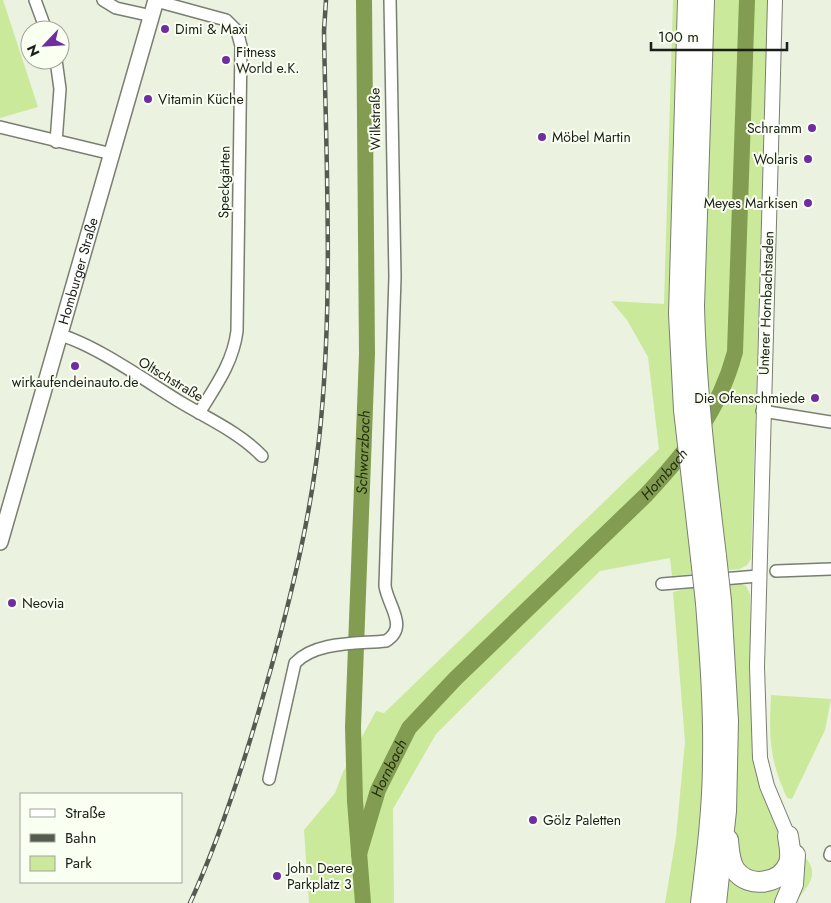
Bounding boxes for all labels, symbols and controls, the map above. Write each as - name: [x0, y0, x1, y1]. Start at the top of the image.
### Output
- place label: Dimi & Maxi: [175, 19, 248, 39]
- north arrow: [20, 20, 70, 70]
- scale bar: [651, 20, 787, 52]
- marker: Dimi & Maxi: [159, 23, 171, 35]
- text: 100 m: [658, 26, 699, 48]
- text: N: [22, 41, 45, 60]
- place label: Fitness World e.K.: [236, 42, 299, 78]
- marker: Fitness World e.K.: [220, 54, 232, 66]
- street label: Wilkstraße: [364, 88, 386, 150]
- place label: Vitamin Küche: [158, 89, 244, 109]
- marker: Vitamin Küche: [142, 93, 154, 105]
- place label: Schramm: [747, 118, 802, 138]
- marker: Schramm: [806, 122, 818, 134]
- place label: Möbel Martin: [552, 127, 631, 147]
- marker: Möbel Martin: [536, 131, 548, 143]
- street label: Speckgärten: [213, 145, 235, 219]
- place label: Wolaris: [754, 149, 798, 169]
- marker: Wolaris: [802, 153, 814, 165]
- place label: Meyes Markisen: [704, 193, 798, 213]
- marker: Meyes Markisen: [802, 197, 814, 209]
- street label: Homburger Straße: [53, 215, 103, 327]
- street label: Unterer Hornbachstaden: [753, 231, 779, 375]
- street label: Oltschstraße: [135, 352, 207, 406]
- marker: wirkaufendeinauto.de: [69, 360, 81, 372]
- place label: wirkaufendeinauto.de: [12, 372, 138, 392]
- place label: Die Ofenschmiede: [694, 388, 805, 408]
- marker: Die Ofenschmiede: [809, 392, 821, 404]
- water label: Schwarzbach: [351, 410, 376, 495]
- water label: Hornbach: [635, 444, 693, 505]
- place label: Neovia: [22, 593, 64, 613]
- marker: Neovia: [6, 597, 18, 609]
- water label: Hornbach: [365, 736, 413, 800]
- legend: [20, 793, 182, 883]
- text: Straße: [65, 802, 106, 824]
- place label: Gölz Paletten: [543, 810, 621, 830]
- marker: Gölz Paletten: [527, 814, 539, 826]
- text: Bahn: [65, 827, 96, 849]
- text: Park: [65, 852, 92, 874]
- place label: John Deere Parkplatz 3: [285, 858, 353, 894]
- marker: John Deere Parkplatz 3: [271, 870, 283, 882]

